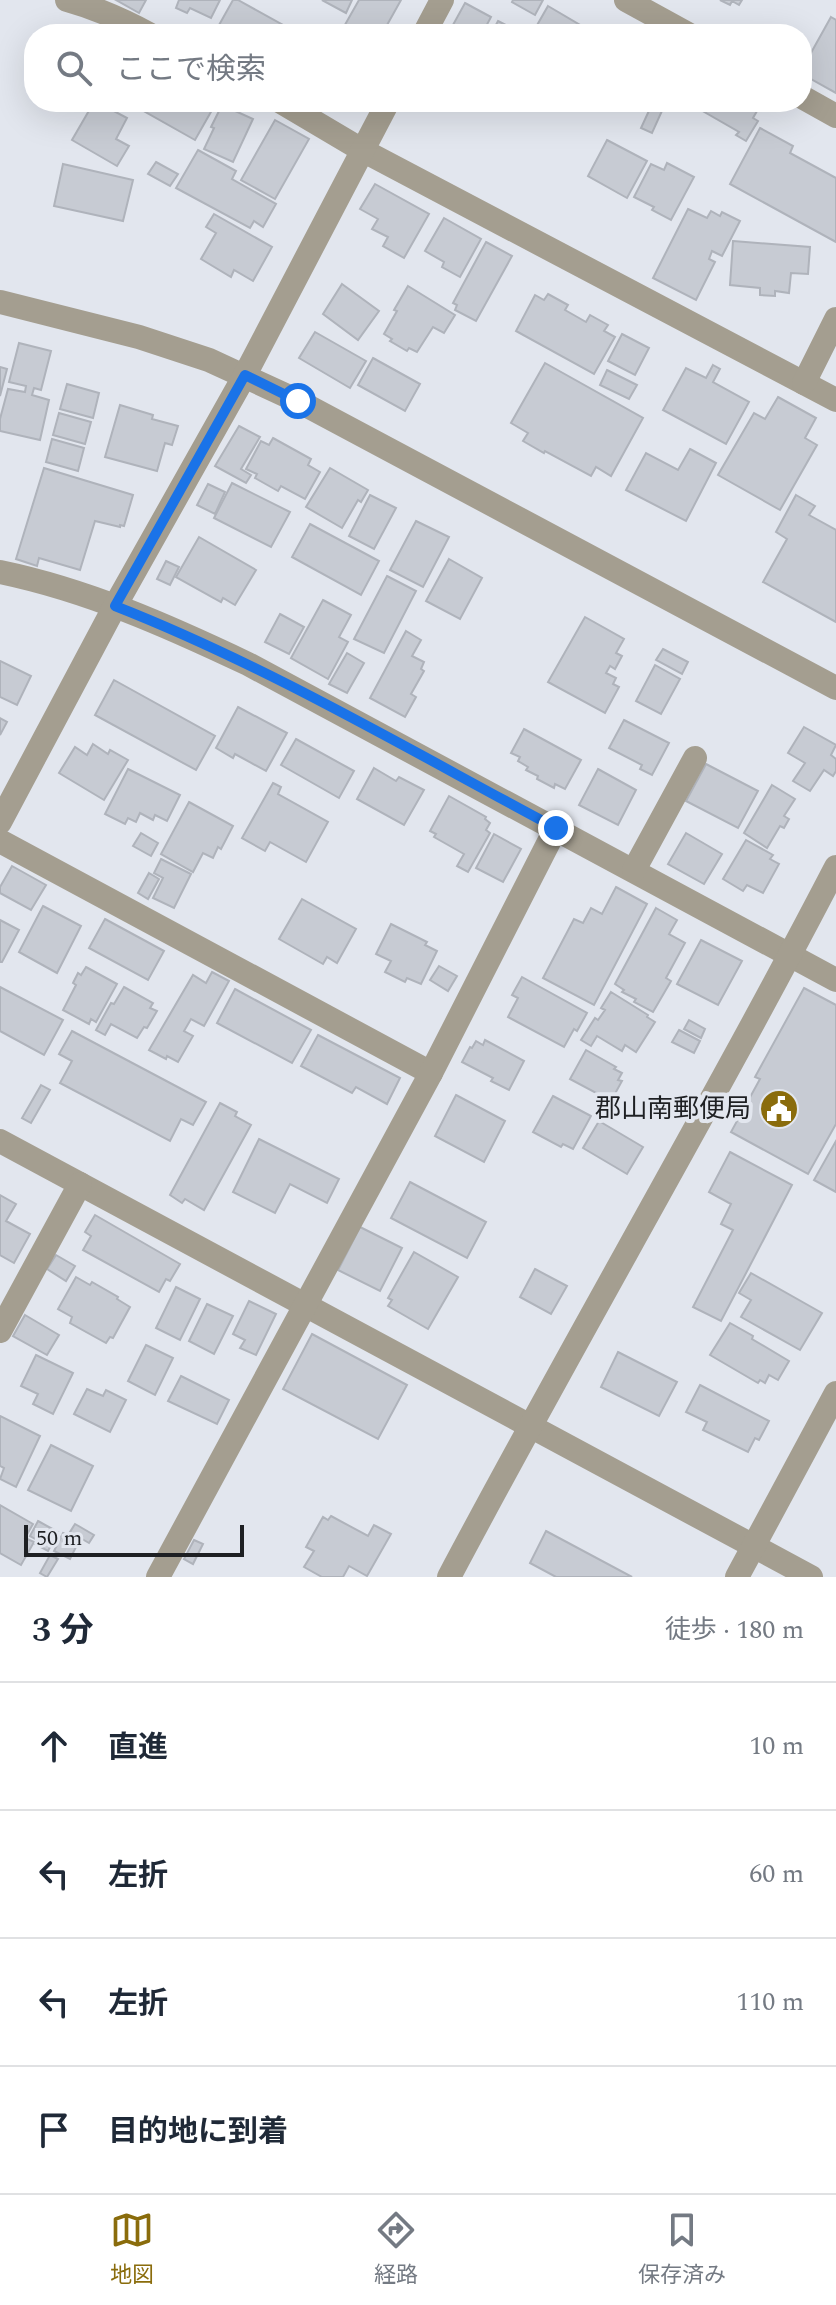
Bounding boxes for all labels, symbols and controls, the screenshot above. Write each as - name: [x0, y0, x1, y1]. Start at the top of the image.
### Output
- search box: [24, 24, 812, 112]
- icon: search: [52, 46, 96, 90]
- text: ここで検索: [116, 47, 266, 93]
- route start: [280, 383, 316, 419]
- route end: [538, 810, 574, 846]
- public building icon: 郡山南郵便局: [758, 1088, 800, 1130]
- place label: 郡山南郵便局: [595, 1089, 751, 1129]
- scale bar: [24, 1521, 244, 1557]
- text: 50 m: [36, 1522, 82, 1555]
- text: 3 分: [32, 1605, 94, 1657]
- text: 徒歩 · 180 m: [665, 1610, 804, 1650]
- icon: ahead: [32, 1724, 76, 1768]
- text: 直進: [108, 1725, 168, 1771]
- text: 10 m: [749, 1726, 804, 1766]
- icon: left: [32, 1852, 76, 1896]
- text: 左折: [108, 1853, 168, 1899]
- text: 60 m: [749, 1854, 804, 1894]
- icon: left: [32, 1980, 76, 2024]
- text: 左折: [108, 1981, 168, 2027]
- text: 110 m: [736, 1982, 804, 2022]
- icon: arrive: [32, 2108, 76, 2152]
- text: 目的地に到着: [108, 2109, 288, 2155]
- tab: 地図: [110, 2208, 154, 2292]
- tab: 経路: [374, 2208, 418, 2292]
- tab: 保存済み: [638, 2208, 726, 2292]

